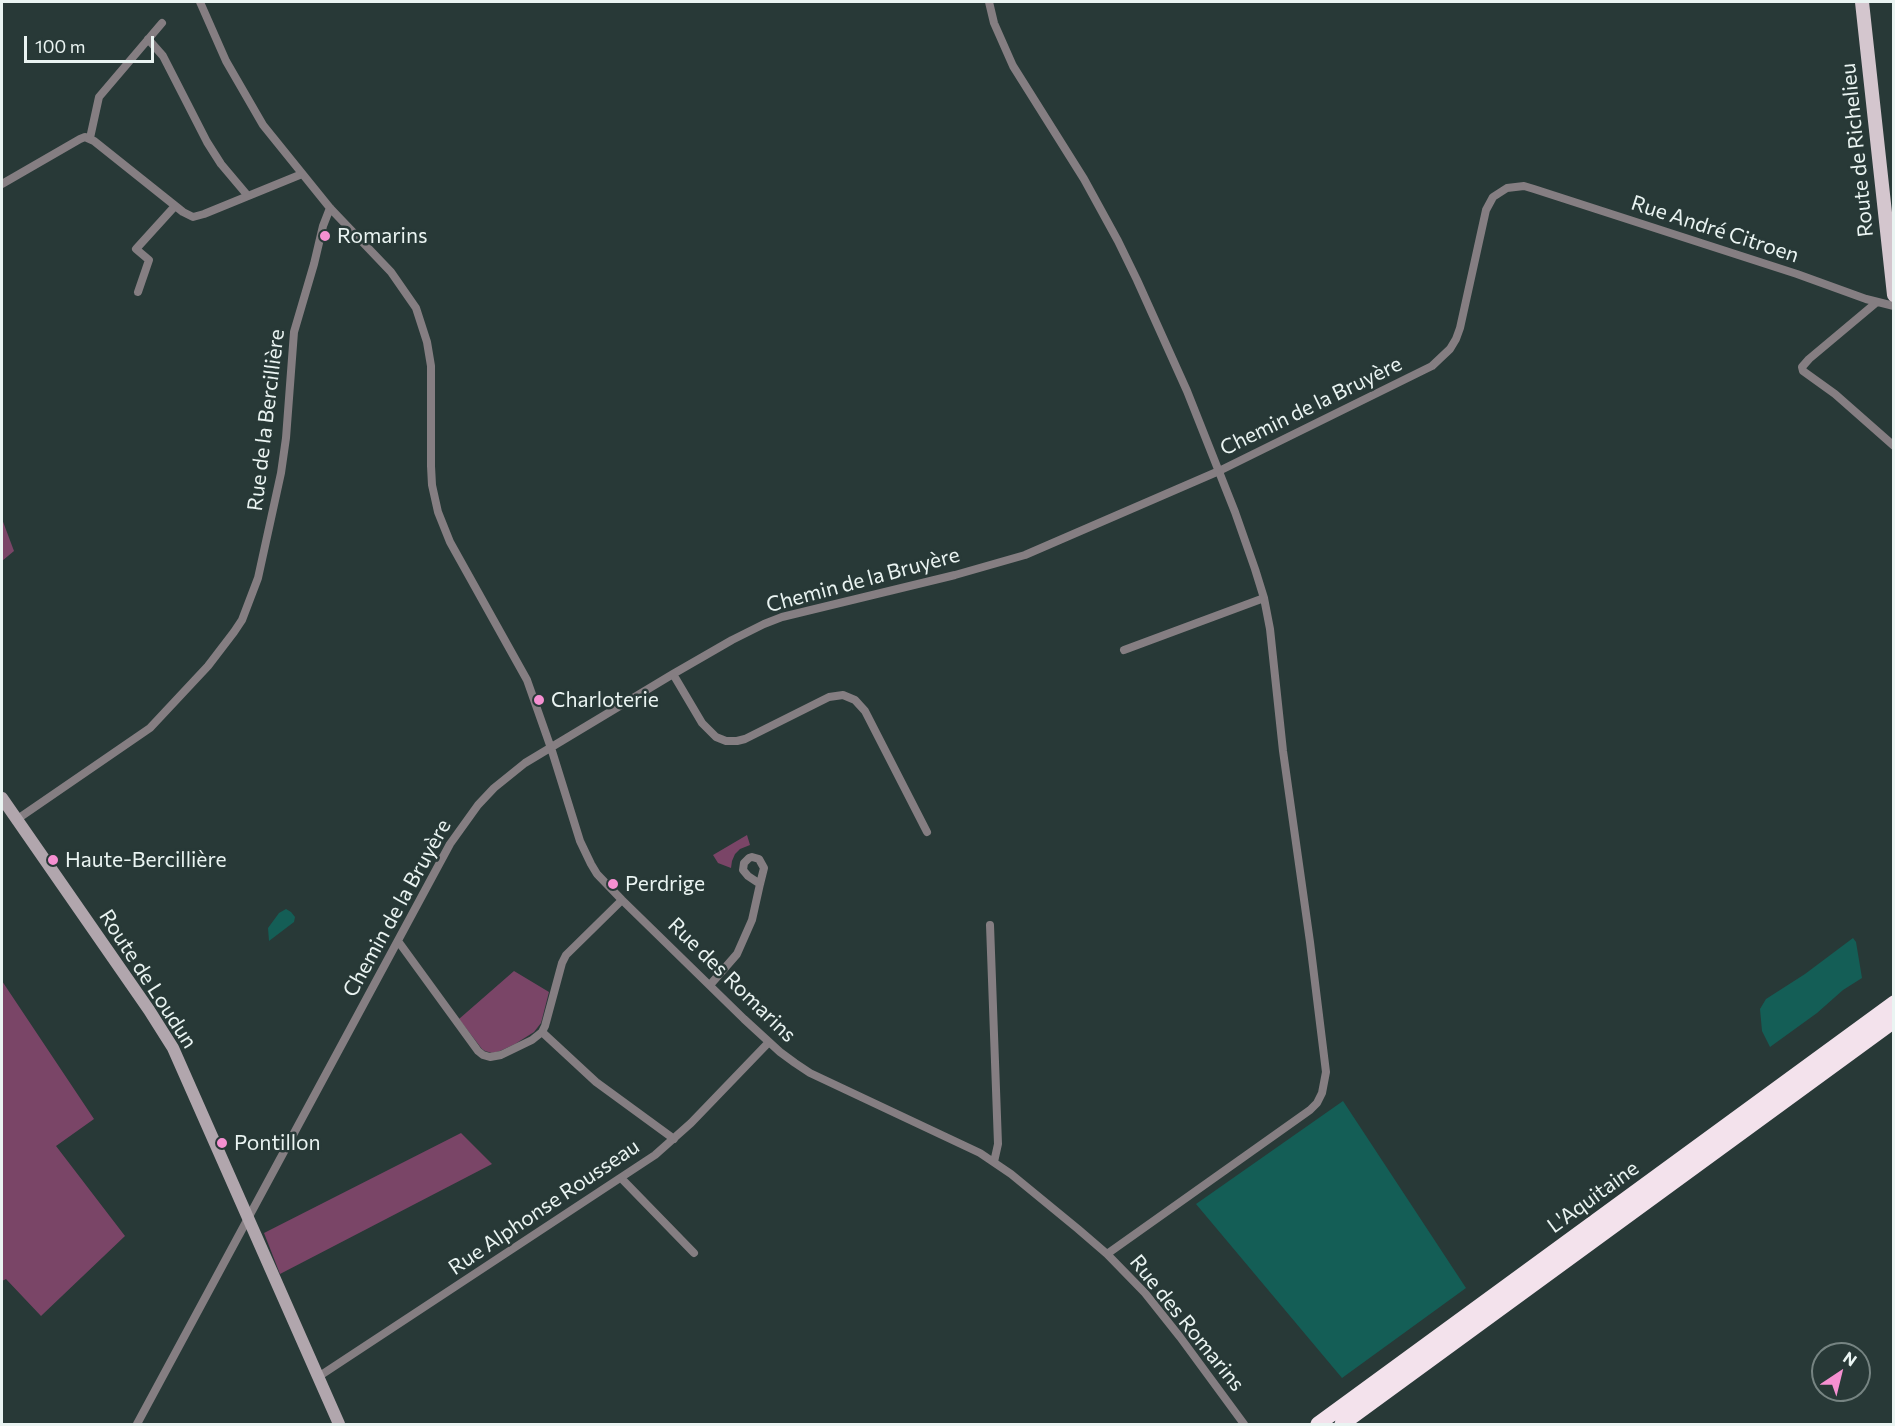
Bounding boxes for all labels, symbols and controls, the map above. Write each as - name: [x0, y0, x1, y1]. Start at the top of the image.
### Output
- scale bar: [27, 24, 158, 62]
- text: 100 m: [35, 35, 85, 57]
- street label: Route de Richelieu: [1835, 62, 1879, 238]
- street label: Rue André Citroen: [1628, 190, 1802, 268]
- place label: Romarins: [337, 223, 428, 249]
- marker: Romarins: [318, 229, 332, 243]
- street label: Rue de la Bercillière: [242, 328, 290, 512]
- street label: Chemin de la Bruyère: [1216, 351, 1406, 461]
- street label: Chemin de la Bruyère: [764, 542, 962, 618]
- place label: Charloterie: [551, 687, 659, 713]
- marker: Charloterie: [532, 693, 546, 707]
- street label: Chemin de la Bruyère: [338, 815, 456, 1001]
- place label: Haute-Bercillière: [65, 847, 227, 873]
- marker: Haute-Bercillière: [46, 853, 60, 867]
- place label: Perdrige: [625, 871, 705, 897]
- marker: Perdrige: [606, 877, 620, 891]
- street label: Route de Loudun: [94, 905, 202, 1053]
- street label: Rue des Romarins: [663, 913, 801, 1047]
- place label: Pontillon: [234, 1130, 321, 1156]
- street label: Rue Alphonse Rousseau: [444, 1134, 644, 1280]
- marker: Pontillon: [215, 1136, 229, 1150]
- street label: L'Aquitaine: [1542, 1155, 1644, 1239]
- street label: Rue des Romarins: [1124, 1250, 1250, 1396]
- north arrow: [1811, 1342, 1871, 1402]
- text: N: [1840, 1347, 1861, 1370]

